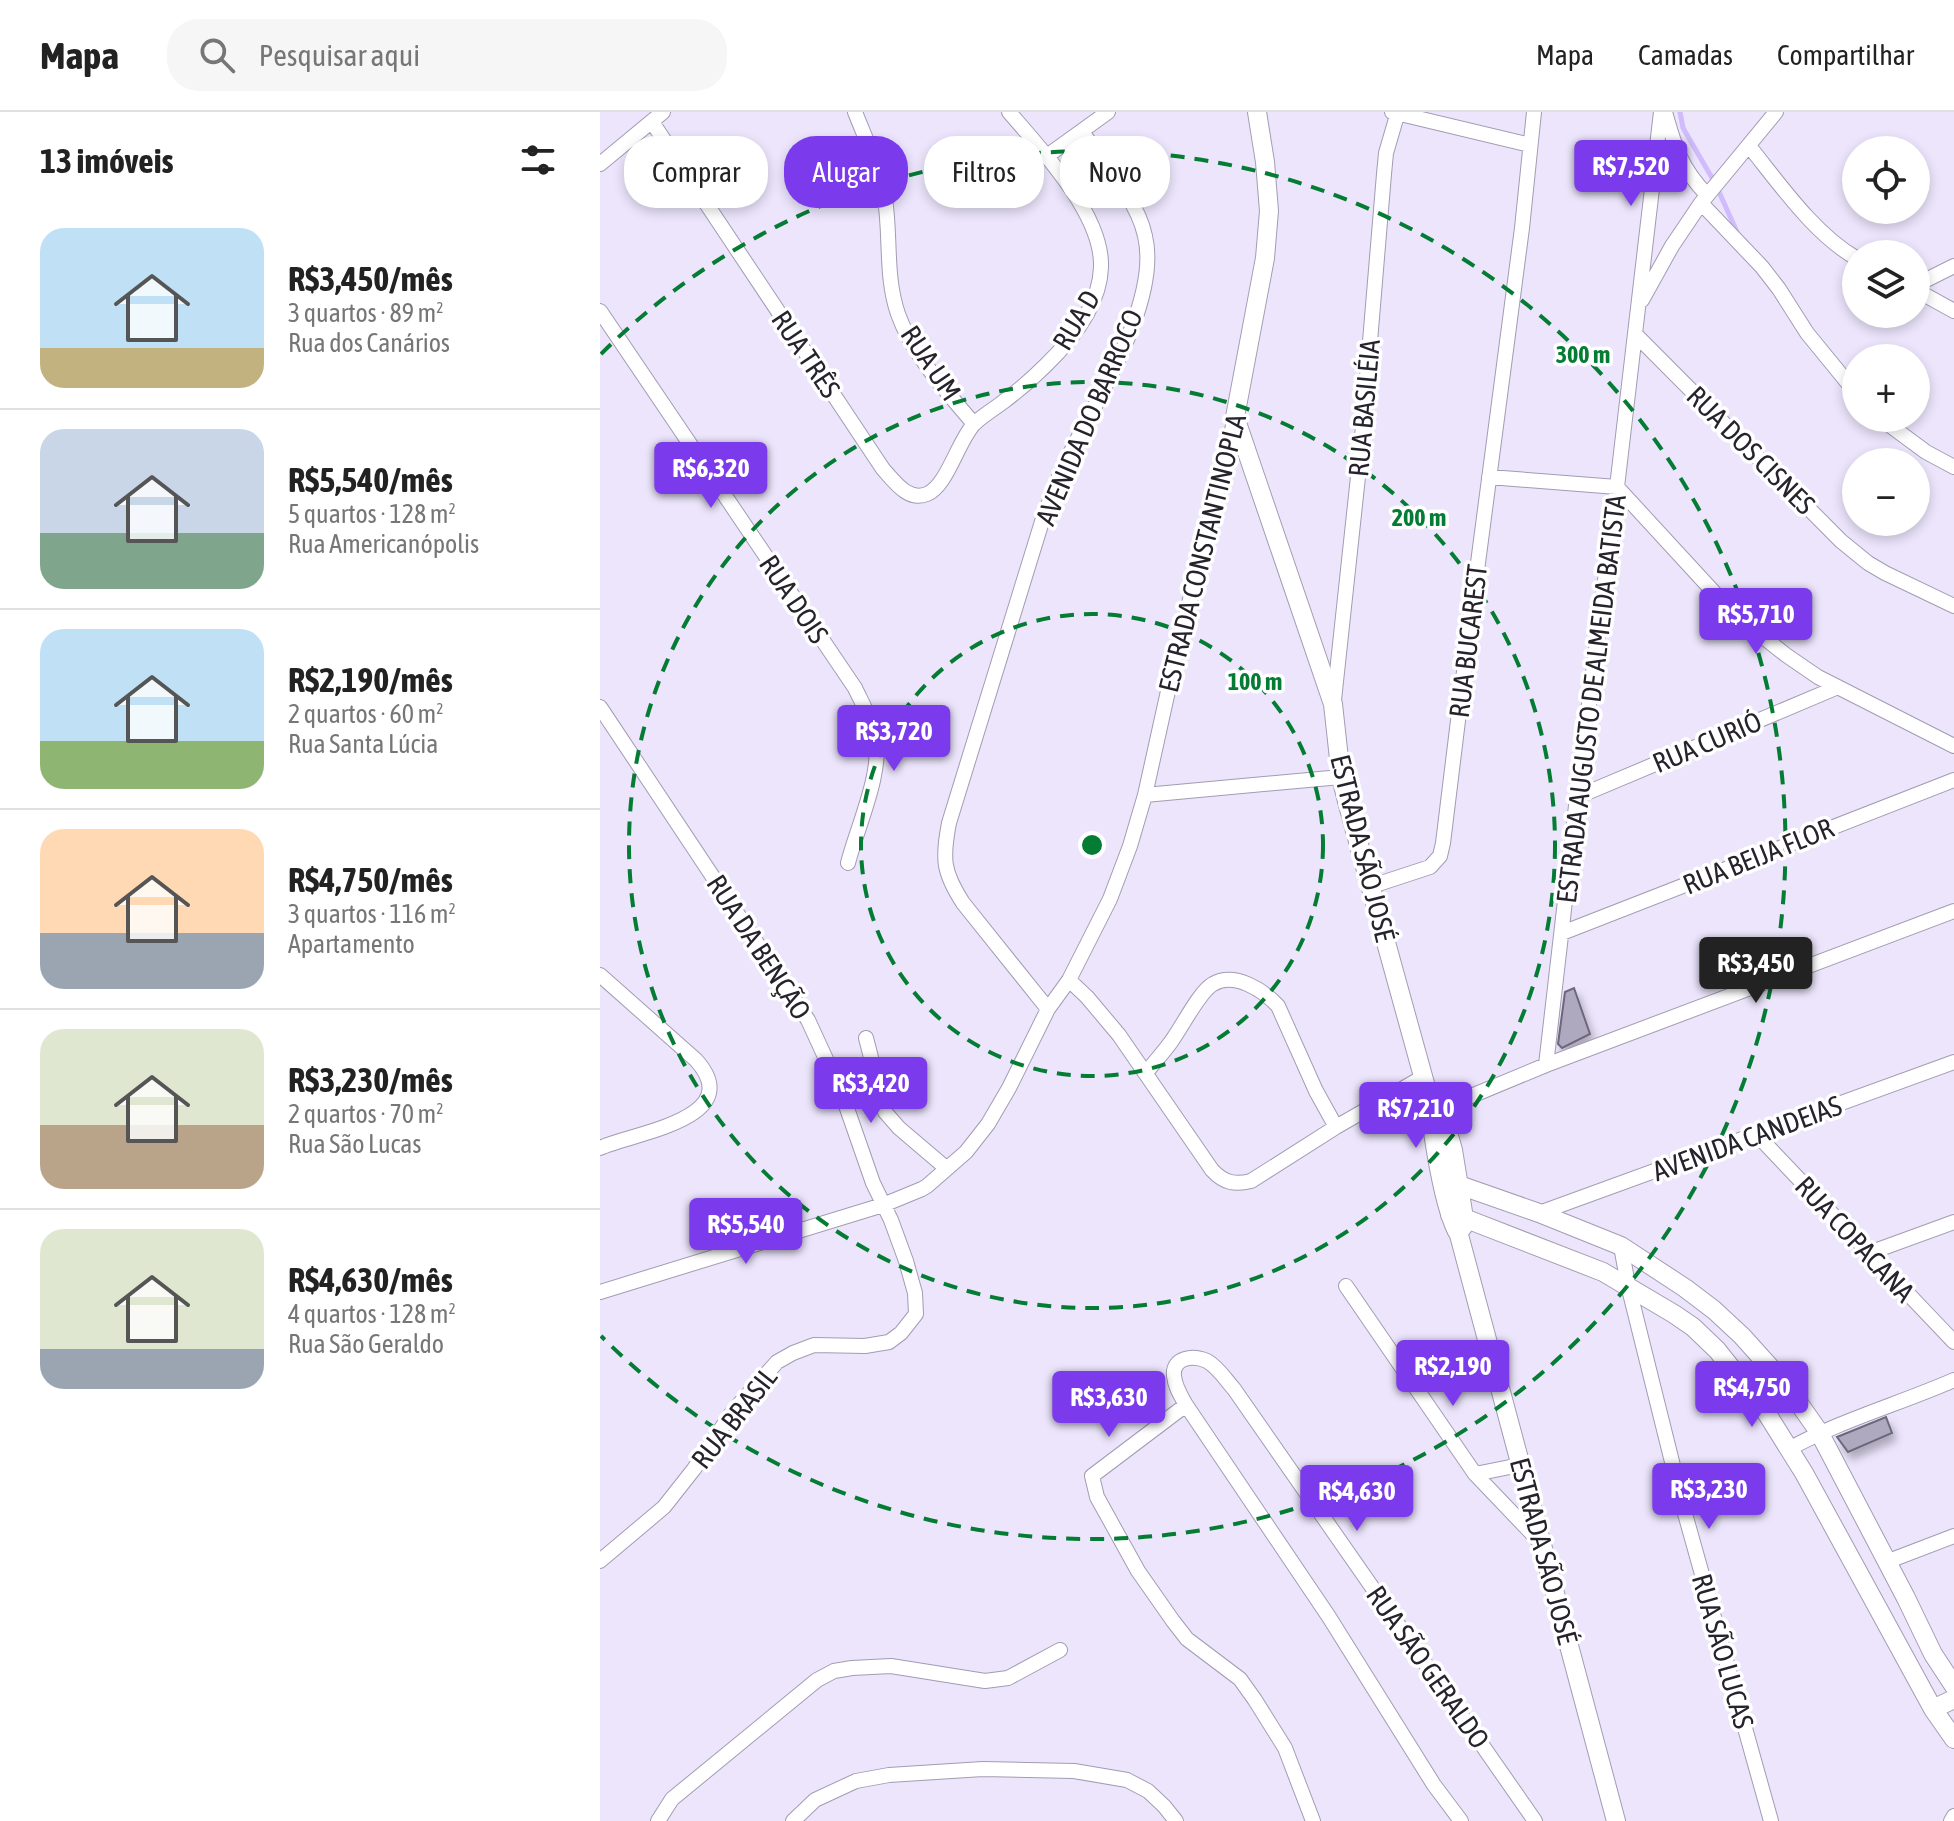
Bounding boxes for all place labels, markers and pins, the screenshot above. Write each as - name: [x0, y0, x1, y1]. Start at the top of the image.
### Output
- pin: R$7,520: [1557, 140, 1705, 208]
- pin: R$6,320: [637, 442, 785, 510]
- pin: R$5,710: [1682, 588, 1830, 656]
- pin: R$3,720: [820, 705, 968, 773]
- centre of rings: [1078, 831, 1106, 859]
- pin: R$3,450: [1682, 937, 1830, 1005]
- pin: R$3,420: [797, 1057, 945, 1125]
- pin: R$7,210: [1342, 1082, 1490, 1150]
- pin: R$5,540: [672, 1198, 820, 1266]
- pin: R$2,190: [1379, 1340, 1527, 1408]
- pin: R$4,750: [1678, 1361, 1826, 1429]
- pin: R$3,630: [1035, 1371, 1183, 1439]
- pin: R$3,230: [1635, 1463, 1783, 1531]
- pin: R$4,630: [1283, 1465, 1431, 1533]

